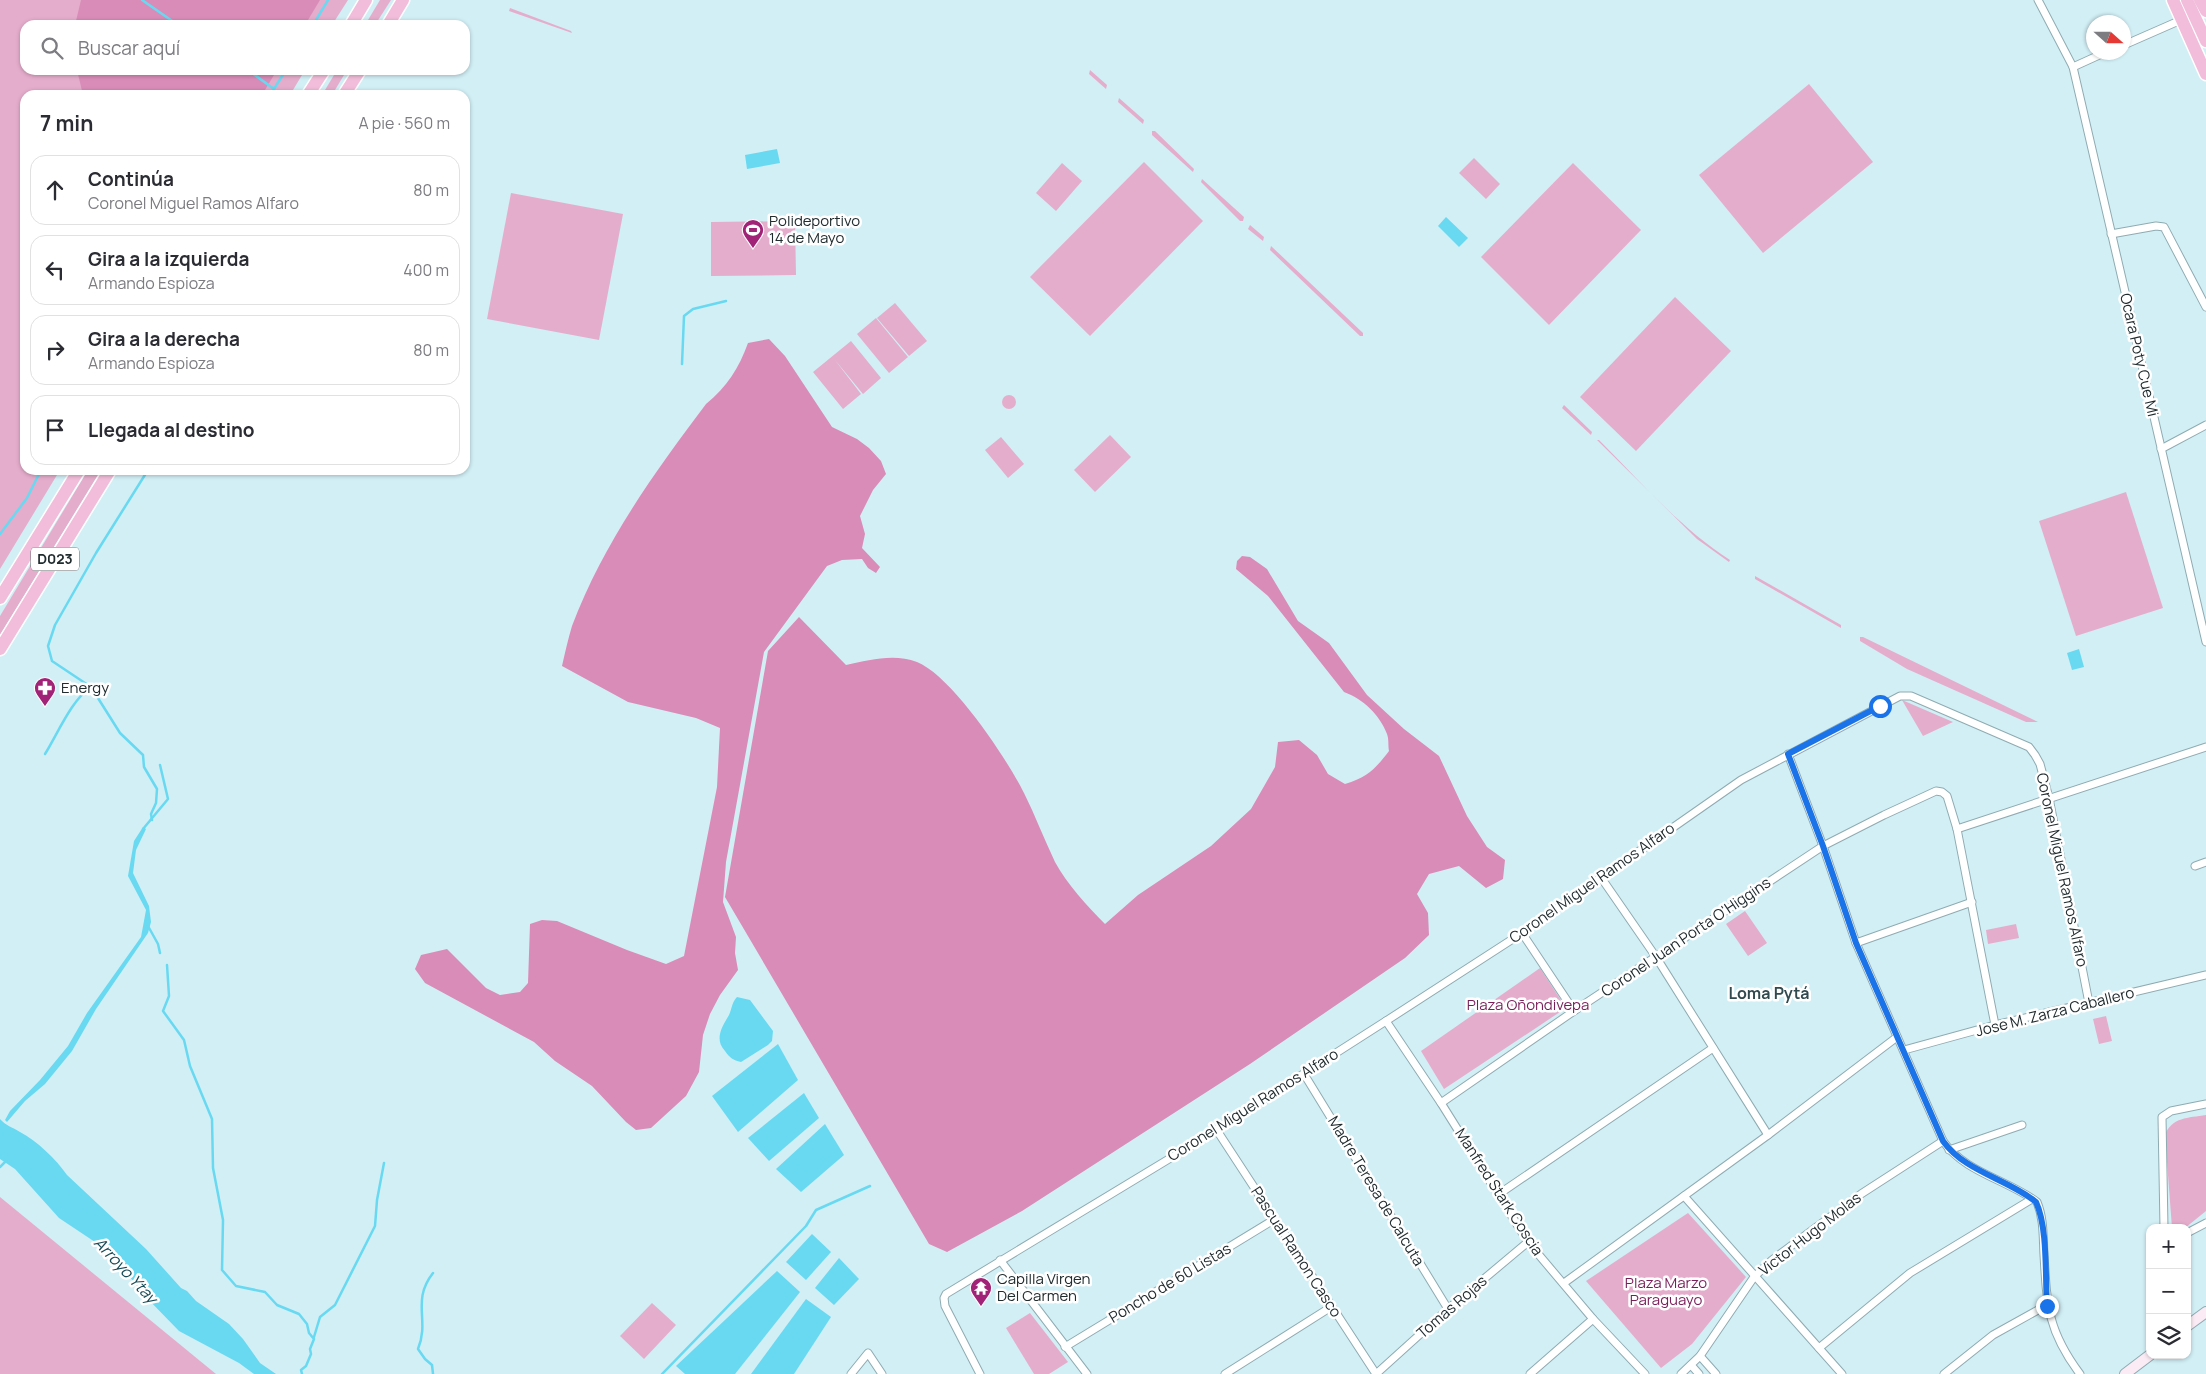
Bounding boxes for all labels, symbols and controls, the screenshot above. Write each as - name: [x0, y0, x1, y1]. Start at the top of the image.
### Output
- north arrow: [2086, 15, 2131, 60]
- search box: [20, 20, 470, 75]
- icon: search: [38, 34, 66, 62]
- text: Buscar aquí: [78, 35, 180, 61]
- text: 7 min: [40, 109, 93, 137]
- text: A pie · 560 m: [358, 112, 450, 134]
- text: Continúa: [88, 166, 174, 192]
- icon: ahead: [41, 176, 69, 204]
- text: 80 m: [413, 179, 449, 201]
- text: Coronel Miguel Ramos Alfaro: [88, 192, 299, 214]
- place label: Polideportivo 14 de Mayo: [769, 210, 860, 248]
- sports icon: Polideportivo 14 de Mayo: [741, 218, 765, 249]
- text: Gira a la izquierda: [88, 246, 249, 272]
- icon: left: [41, 256, 69, 284]
- text: 400 m: [403, 259, 449, 281]
- text: Armando Espioza: [88, 272, 215, 294]
- street label: Ocara Poty Cue Mi: [2115, 291, 2164, 419]
- text: Gira a la derecha: [88, 326, 240, 352]
- icon: right: [41, 336, 69, 364]
- text: 80 m: [413, 339, 449, 361]
- text: Armando Espioza: [88, 352, 215, 374]
- icon: arrive: [41, 416, 69, 444]
- text: Llegada al destino: [88, 417, 255, 443]
- road number: D023: [31, 548, 79, 570]
- pharmacy icon: Energy: [33, 676, 57, 707]
- place label: Energy: [61, 677, 109, 698]
- route start: [1869, 695, 1892, 718]
- street label: Coronel Miguel Ramos Alfaro: [2032, 771, 2093, 969]
- street label: Coronel Miguel Ramos Alfaro: [1505, 817, 1679, 948]
- street label: Coronel Juan Porta O'Higgins: [1597, 872, 1775, 1001]
- district label: Loma Pytá: [1728, 982, 1810, 1004]
- street label: Jose M. Zarza Caballero: [1973, 982, 2136, 1041]
- park label: Plaza Oñondivepa: [1467, 994, 1589, 1015]
- street label: Coronel Miguel Ramos Alfaro: [1163, 1043, 1342, 1166]
- street label: Madre Teresa de Calcuta: [1323, 1112, 1430, 1270]
- street label: Manfred Stark Coscia: [1450, 1124, 1548, 1259]
- street label: Pascual Ramon Casco: [1246, 1182, 1347, 1321]
- street label: Victor Hugo Molas: [1754, 1187, 1865, 1280]
- map controls: [2146, 1224, 2191, 1359]
- button: +: [2146, 1224, 2191, 1269]
- water label: Arroyo Ytay: [89, 1232, 164, 1310]
- street label: Poncho de 60 Listas: [1105, 1238, 1235, 1327]
- place label: Capilla Virgen Del Carmen: [997, 1268, 1091, 1306]
- button: −: [2146, 1269, 2191, 1314]
- street label: Tomas Rojas: [1412, 1270, 1491, 1343]
- park label: Plaza Marzo Paraguayo: [1625, 1272, 1707, 1310]
- temple icon: Capilla Virgen Del Carmen: [969, 1276, 993, 1307]
- route end: [2036, 1295, 2059, 1318]
- button: layers: [2146, 1314, 2191, 1359]

